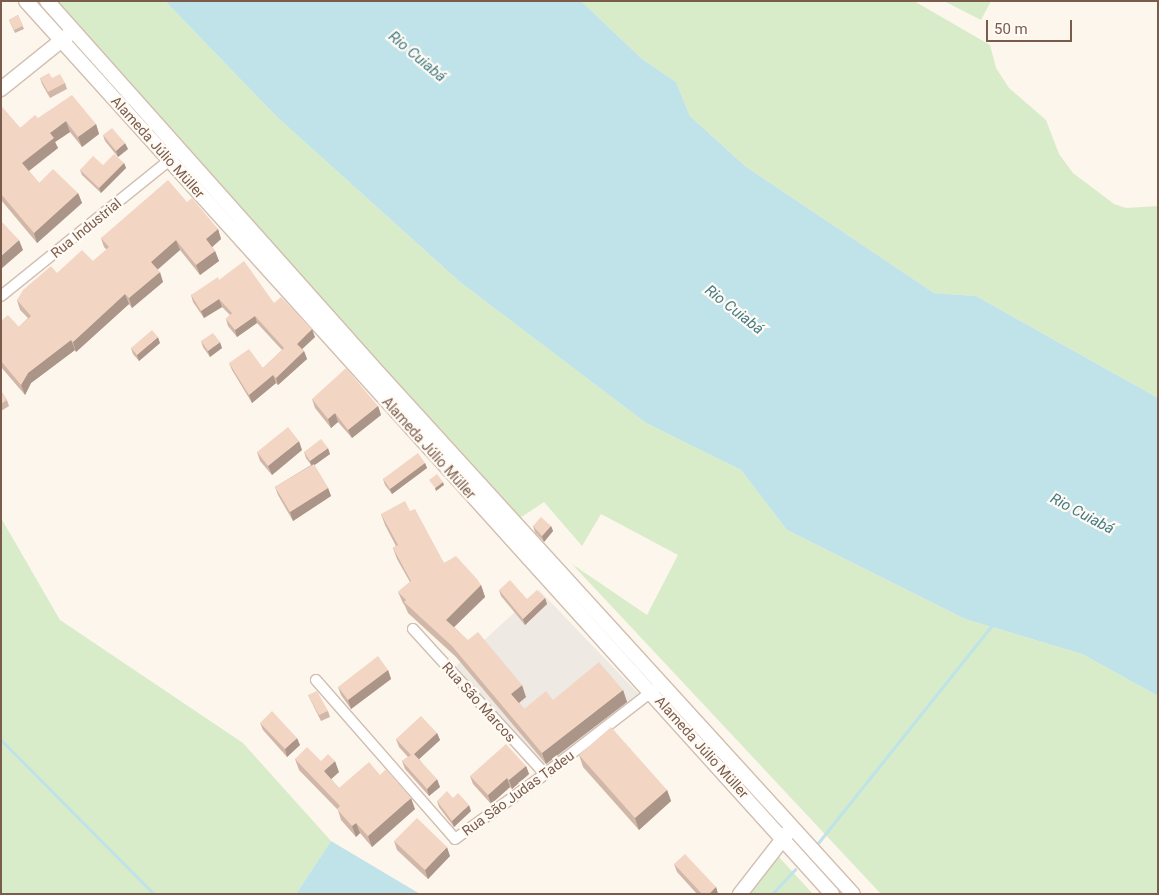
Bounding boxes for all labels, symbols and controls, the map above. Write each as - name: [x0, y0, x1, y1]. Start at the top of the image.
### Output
- scale bar: [989, 10, 1075, 42]
- text: 50 m: [994, 20, 1028, 38]
- water label: Rio Cuiabá: [385, 28, 449, 86]
- street label: Alameda Júlio Müller: [108, 93, 208, 201]
- street label: Rua Industrial: [47, 195, 125, 261]
- water label: Rio Cuiabá: [701, 282, 767, 338]
- street label: Alameda Júlio Müller: [379, 394, 479, 502]
- water label: Rio Cuiabá: [1047, 490, 1117, 538]
- street label: Rua São Marcos: [439, 659, 519, 745]
- street label: Alameda Júlio Müller: [652, 693, 752, 801]
- street label: Rua São Judas Tadeu: [459, 747, 577, 839]

